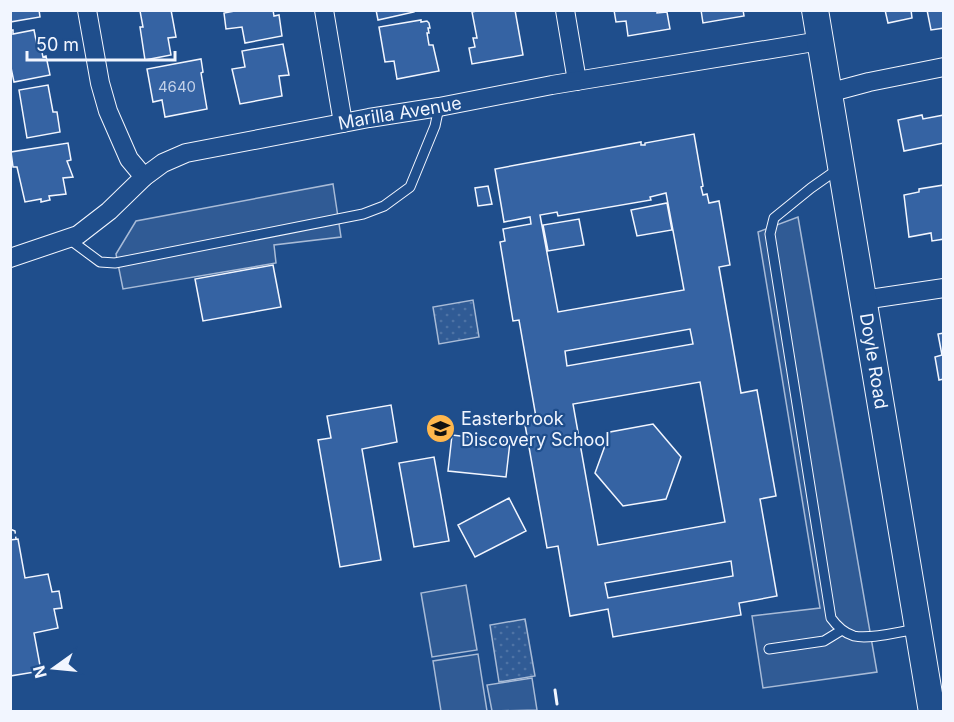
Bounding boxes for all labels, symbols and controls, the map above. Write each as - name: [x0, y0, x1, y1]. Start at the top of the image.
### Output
- scale bar: [27, 24, 176, 62]
- text: 50 m: [36, 34, 79, 55]
- house number: 4640: [158, 77, 196, 96]
- street label: Marilla Avenue: [336, 92, 463, 134]
- street label: Doyle Road: [856, 311, 892, 411]
- place label: Easterbrook Discovery School: [461, 408, 610, 450]
- school or university icon: Easterbrook Discovery School: [424, 413, 456, 445]
- north arrow: [24, 638, 84, 698]
- text: N: [28, 663, 51, 680]

